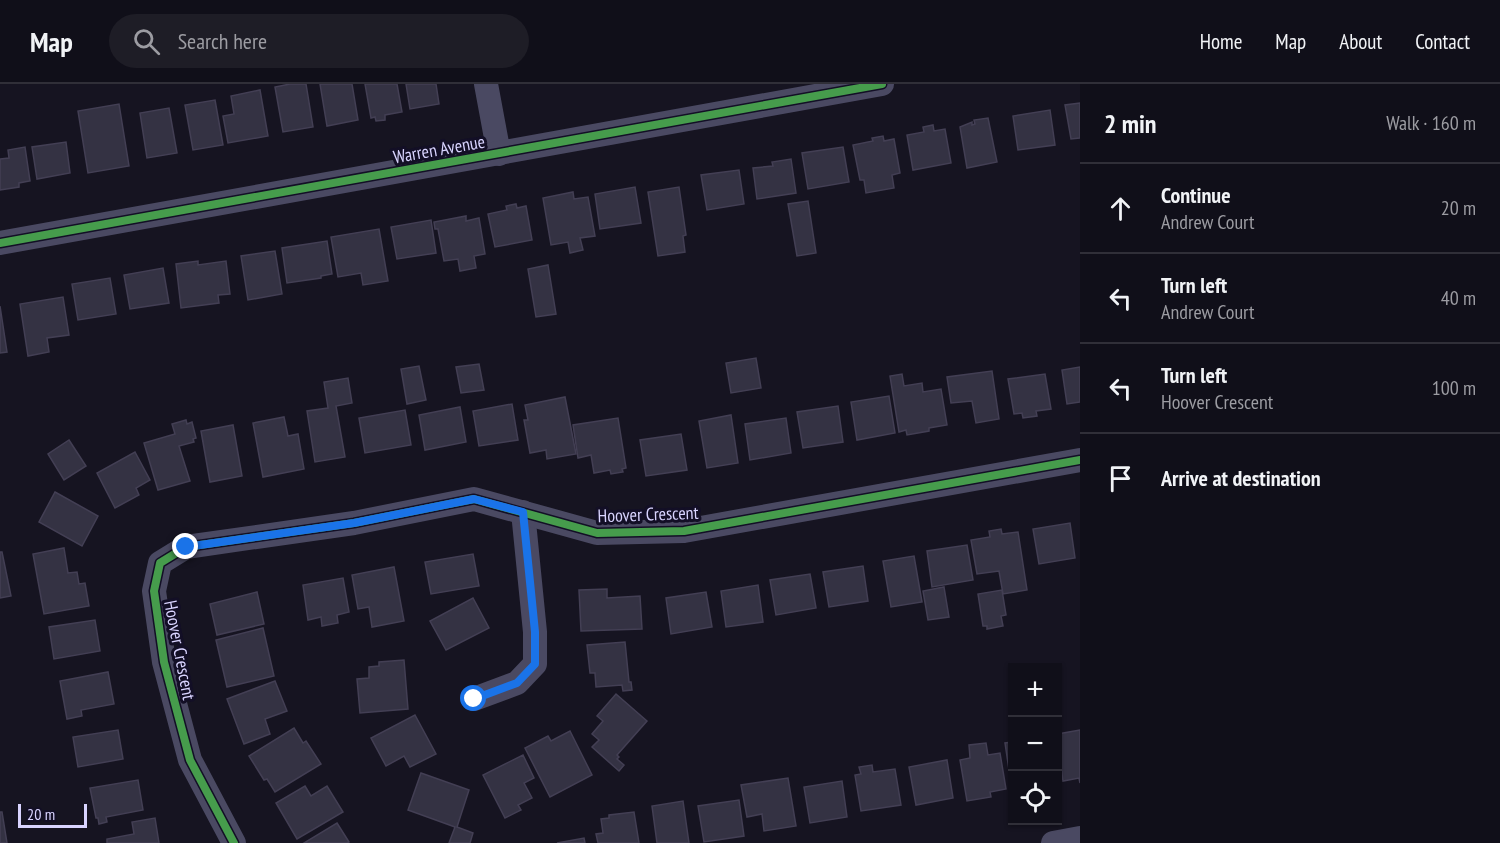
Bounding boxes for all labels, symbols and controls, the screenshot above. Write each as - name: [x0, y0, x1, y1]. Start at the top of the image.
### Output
- search box: [109, 14, 529, 68]
- text: Map: [30, 23, 73, 60]
- icon: search: [130, 25, 163, 58]
- text: Search here: [178, 27, 267, 55]
- text: Home: [1200, 28, 1242, 55]
- text: Map: [1275, 28, 1306, 55]
- text: About: [1339, 28, 1382, 55]
- text: Contact: [1415, 28, 1470, 55]
- text: 2 min: [1104, 107, 1157, 140]
- text: Walk · 160 m: [1386, 110, 1476, 136]
- street label: Warren Avenue: [391, 130, 487, 168]
- text: Continue: [1161, 181, 1231, 209]
- icon: ahead: [1104, 192, 1137, 225]
- text: 20 m: [1441, 195, 1476, 221]
- text: Andrew Court: [1161, 209, 1255, 235]
- text: Turn left: [1161, 271, 1227, 299]
- icon: left: [1104, 282, 1137, 315]
- text: 40 m: [1441, 285, 1476, 311]
- text: Andrew Court: [1161, 299, 1255, 325]
- text: Turn left: [1161, 361, 1227, 389]
- icon: left: [1104, 372, 1137, 405]
- text: 100 m: [1432, 375, 1476, 401]
- text: Hoover Crescent: [1161, 389, 1273, 415]
- icon: arrive: [1104, 462, 1137, 495]
- text: Arrive at destination: [1161, 464, 1321, 492]
- street label: Hoover Crescent: [597, 501, 699, 527]
- route end: [172, 533, 198, 559]
- street label: Hoover Crescent: [159, 598, 201, 702]
- map controls: [1008, 663, 1062, 825]
- button: +: [1008, 663, 1062, 717]
- route start: [460, 685, 486, 711]
- button: −: [1008, 717, 1062, 771]
- button: locate: [1008, 771, 1062, 825]
- scale bar: [18, 801, 87, 828]
- text: 20 m: [27, 804, 55, 824]

